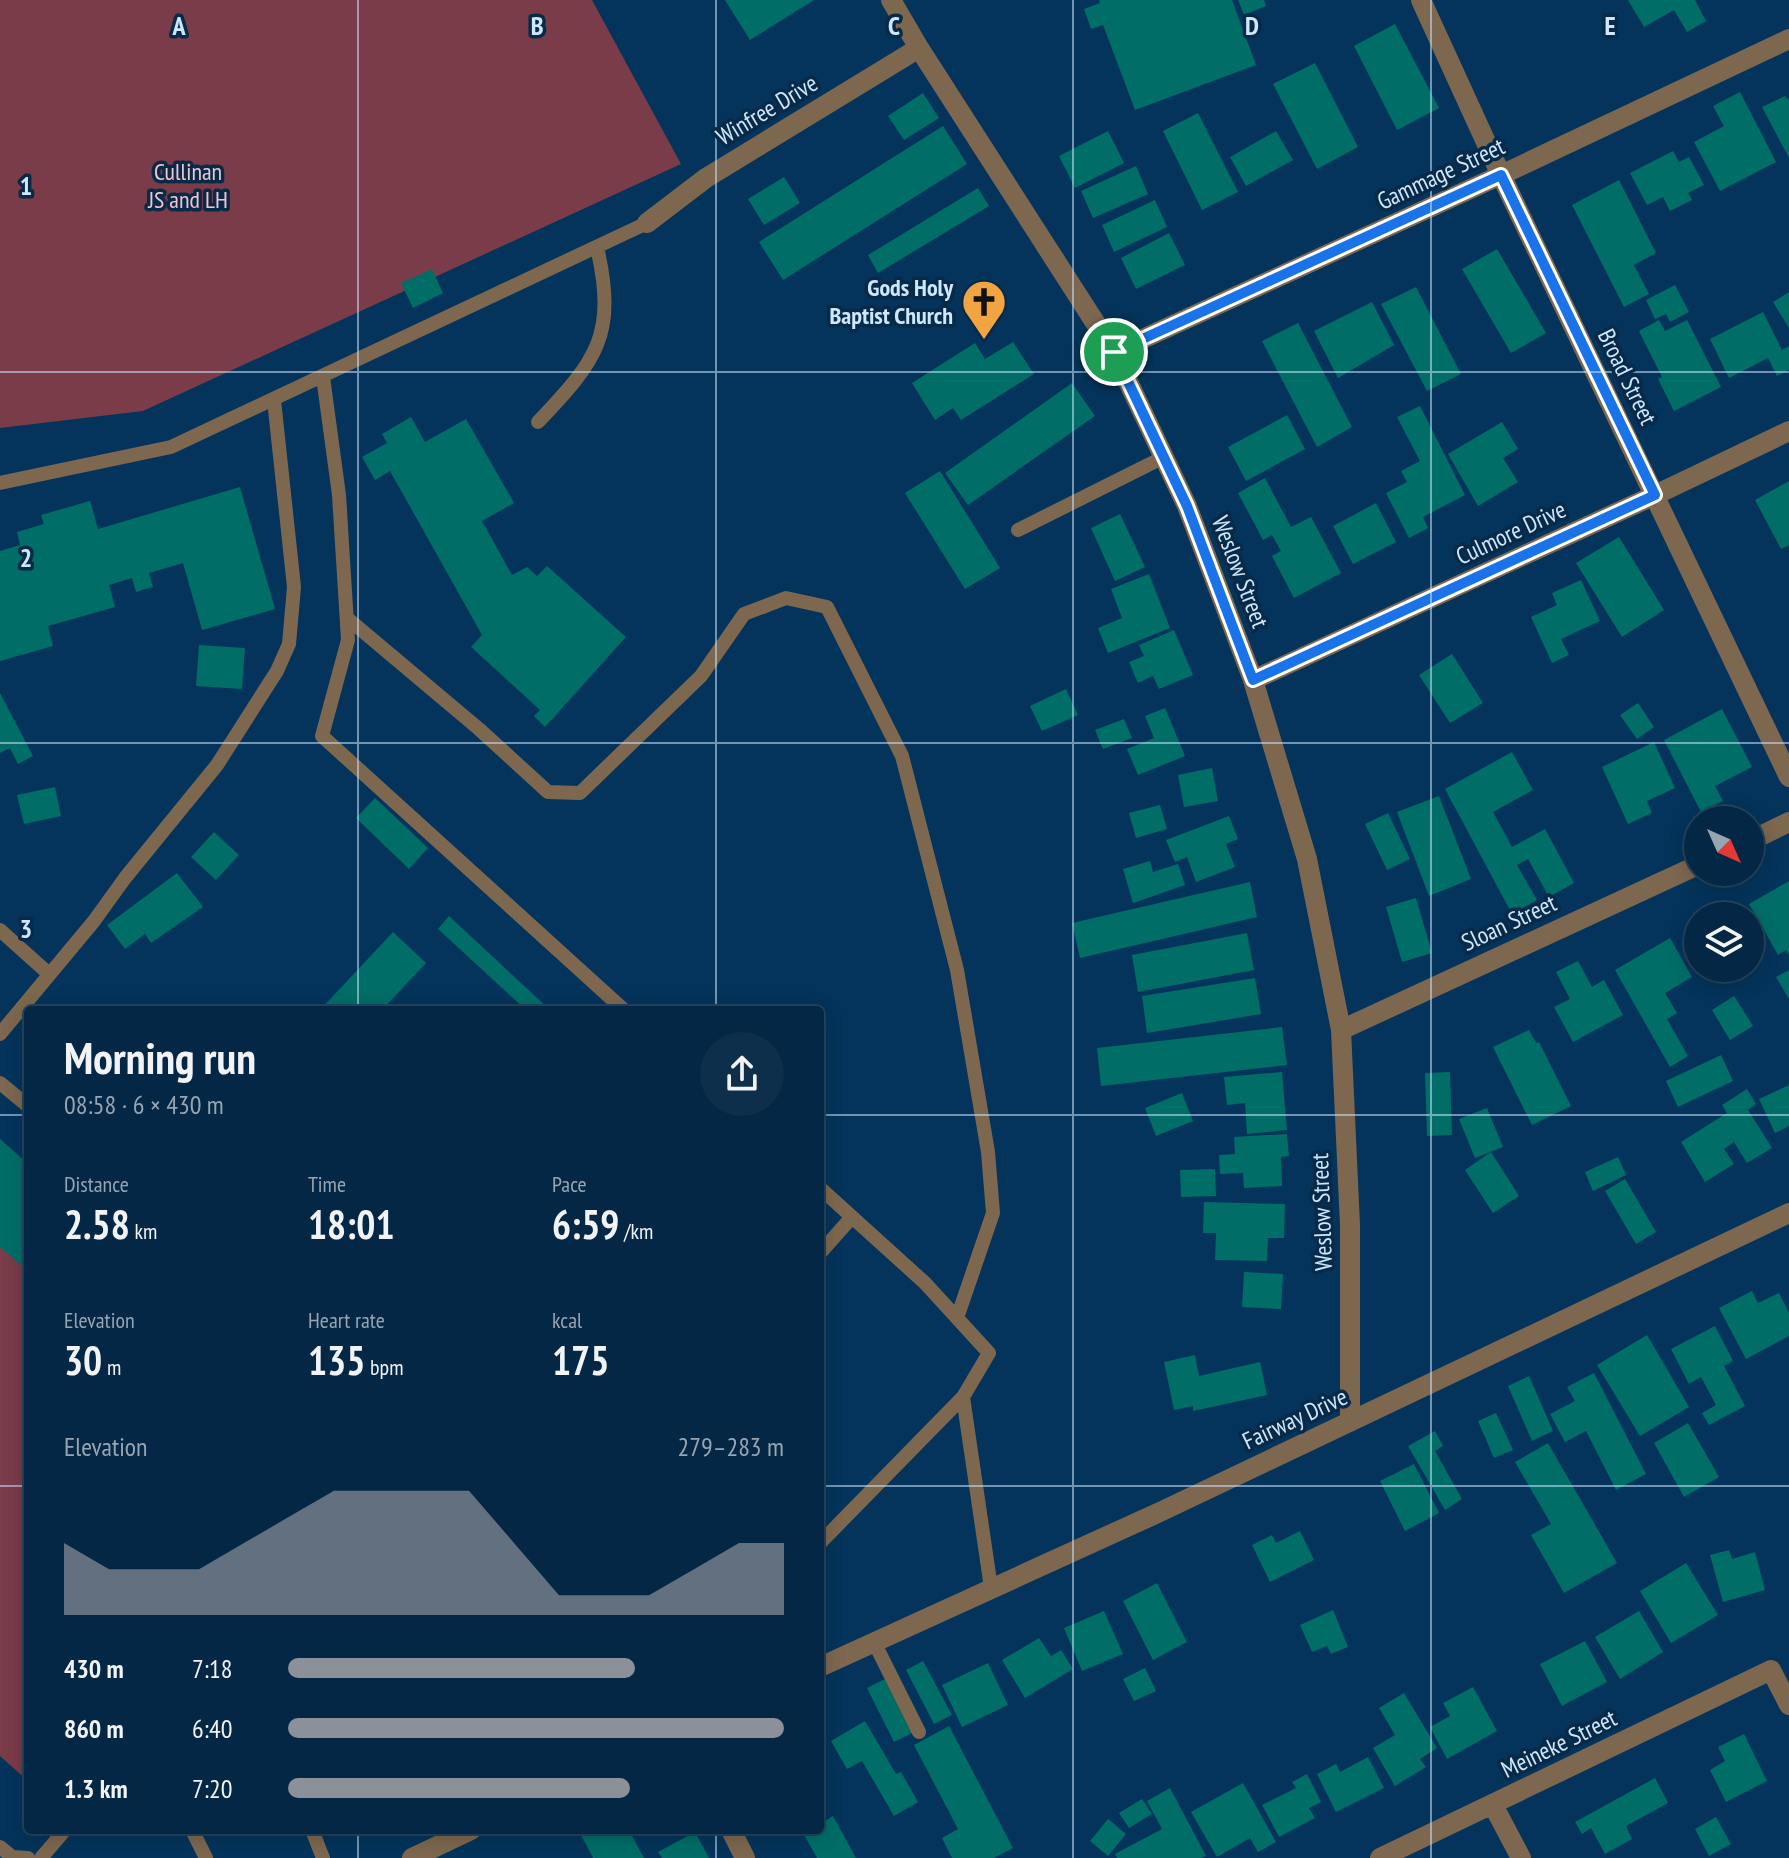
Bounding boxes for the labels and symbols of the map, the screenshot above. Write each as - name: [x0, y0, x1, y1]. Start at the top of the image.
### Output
- text: A: [171, 9, 186, 42]
- text: B: [531, 9, 544, 42]
- text: C: [888, 9, 900, 42]
- text: D: [1245, 9, 1259, 42]
- text: E: [1604, 9, 1616, 42]
- street label: Winfree Drive: [710, 67, 823, 152]
- street label: Gammage Street: [1372, 130, 1510, 217]
- park label: Cullinan JS and LH: [147, 156, 228, 215]
- text: 1: [20, 169, 32, 202]
- place label: Gods Holy Baptist Church: [830, 272, 953, 331]
- church icon: Gods Holy Baptist Church: [960, 278, 1008, 341]
- pin: [1080, 318, 1148, 386]
- street label: Broad Street: [1591, 324, 1664, 430]
- street label: Culmore Drive: [1451, 494, 1571, 572]
- street label: Weslow Street: [1205, 511, 1276, 633]
- text: 2: [20, 541, 32, 574]
- north arrow: [1684, 806, 1764, 886]
- street label: Sloan Street: [1456, 887, 1562, 958]
- text: 3: [20, 912, 32, 945]
- street label: Weslow Street: [1304, 1152, 1339, 1271]
- street label: Fairway Drive: [1237, 1381, 1352, 1456]
- street label: Meineke Street: [1496, 1702, 1622, 1785]

